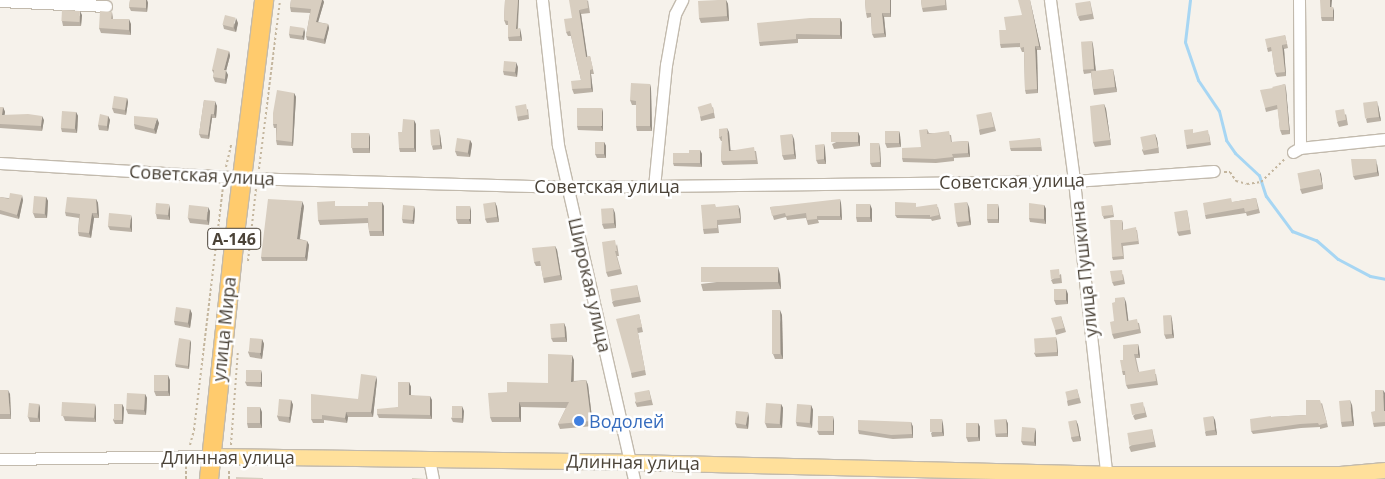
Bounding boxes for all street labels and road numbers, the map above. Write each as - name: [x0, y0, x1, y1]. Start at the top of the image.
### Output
- street label: Советская улица: [129, 160, 275, 190]
- street label: Советская улица: [939, 169, 1085, 193]
- street label: Советская улица: [534, 175, 680, 197]
- street label: улица Пушкина: [1066, 200, 1102, 338]
- street label: Широкая улица: [564, 215, 616, 355]
- road number: А-146: [206, 225, 262, 252]
- street label: улица Мира: [208, 275, 240, 383]
- street label: Длинная улица: [161, 446, 295, 468]
- street label: Длинная улица: [566, 450, 700, 474]

